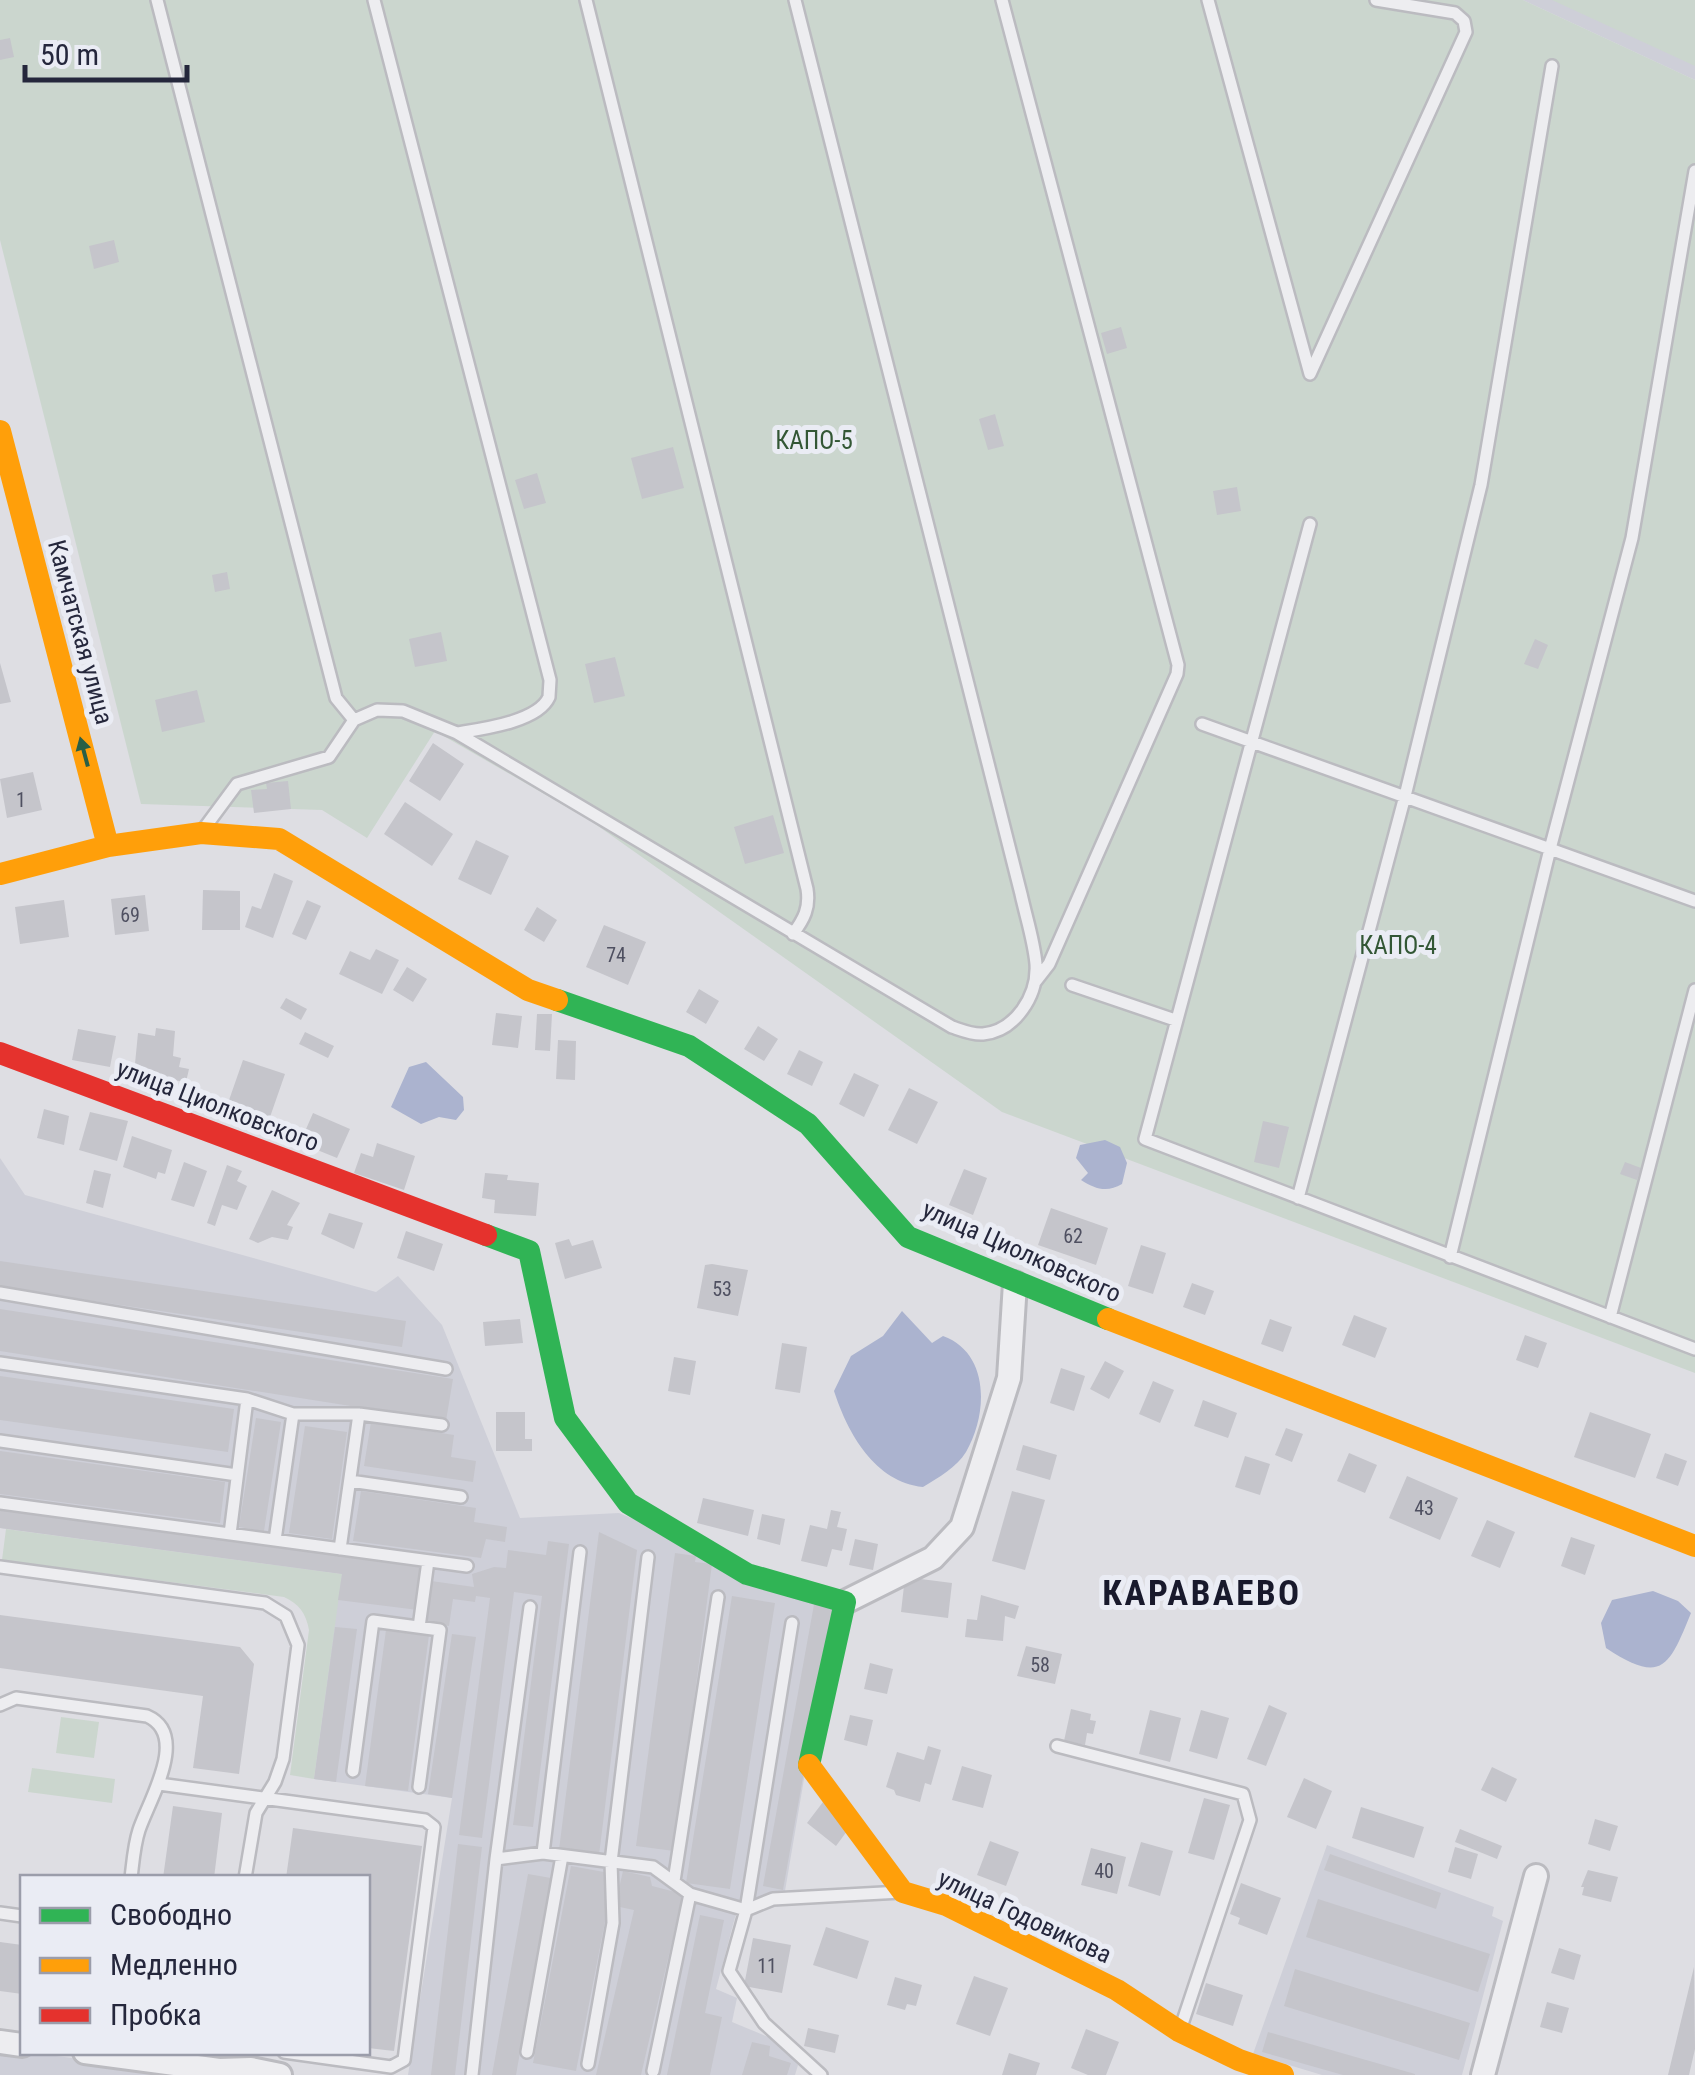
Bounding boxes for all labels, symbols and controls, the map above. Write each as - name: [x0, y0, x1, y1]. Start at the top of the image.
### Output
- scale bar: [25, 20, 188, 82]
- text: 50 m: [40, 37, 99, 72]
- park label: КАПО-5: [775, 426, 853, 455]
- street label: Камчатская улица: [42, 537, 119, 727]
- one-way arrow: [75, 736, 91, 767]
- house number: 1: [16, 788, 26, 812]
- house number: 69: [120, 903, 140, 927]
- park label: КАПО-4: [1359, 931, 1437, 960]
- house number: 74: [606, 943, 626, 967]
- street label: улица Циолковского: [113, 1054, 323, 1157]
- street label: улица Циолковского: [918, 1195, 1126, 1308]
- house number: 62: [1063, 1224, 1083, 1248]
- house number: 53: [712, 1277, 732, 1301]
- house number: 43: [1414, 1496, 1434, 1520]
- district label: КАРАВАЕВО: [1102, 1573, 1302, 1614]
- house number: 58: [1030, 1653, 1050, 1677]
- house number: 40: [1094, 1859, 1114, 1883]
- street label: улица Годовикова: [933, 1864, 1116, 1969]
- legend: [20, 1875, 370, 2055]
- text: Свободно: [110, 1897, 232, 1932]
- text: Медленно: [110, 1947, 238, 1982]
- house number: 11: [757, 1954, 777, 1978]
- text: Пробка: [110, 1997, 202, 2032]

